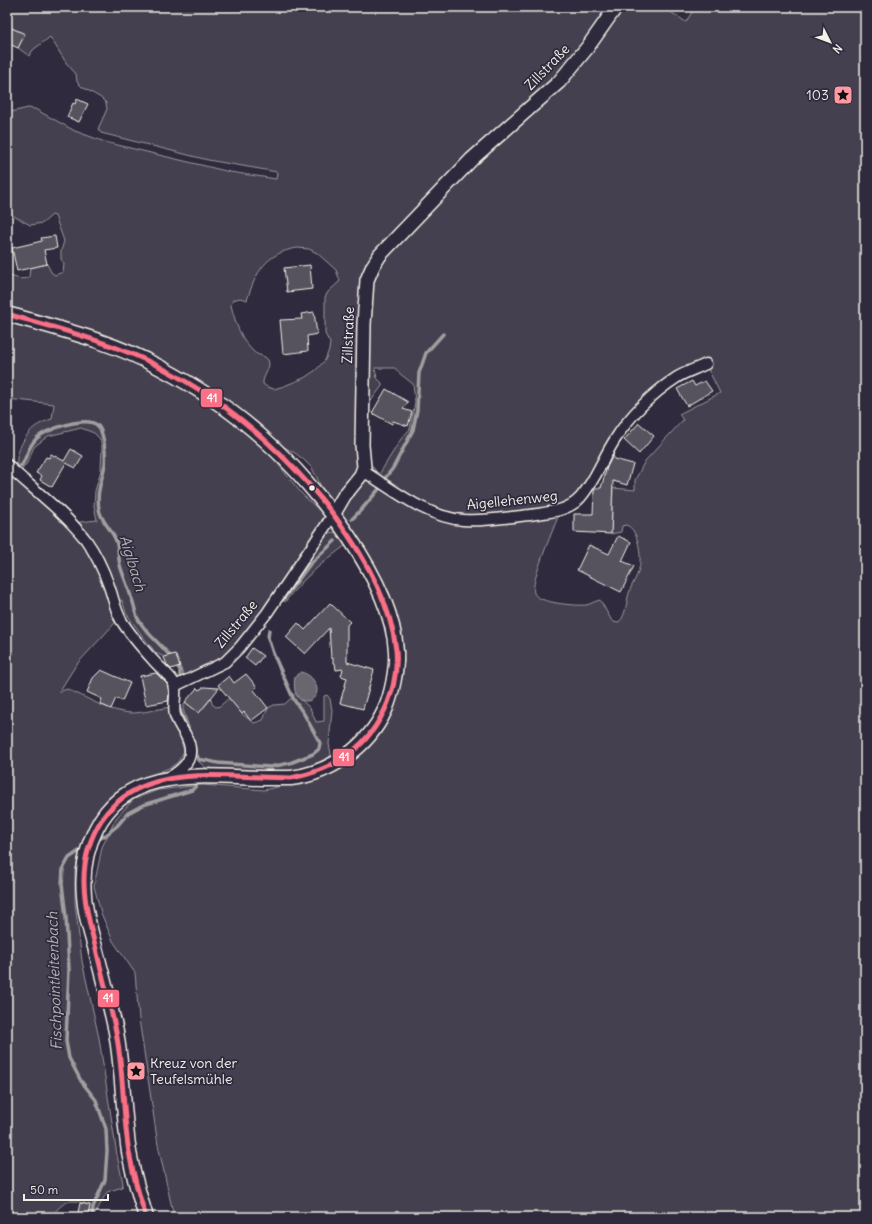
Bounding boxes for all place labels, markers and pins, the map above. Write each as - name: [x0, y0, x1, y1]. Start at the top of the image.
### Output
- place icon: 103: [832, 84, 854, 106]
- place label: 103: [806, 86, 829, 104]
- unlabelled marker: [307, 483, 317, 493]
- place label: Kreuz von der Teufelsmühle: [150, 1054, 237, 1088]
- place icon: Kreuz von der Teufelsmühle: [125, 1060, 147, 1082]

